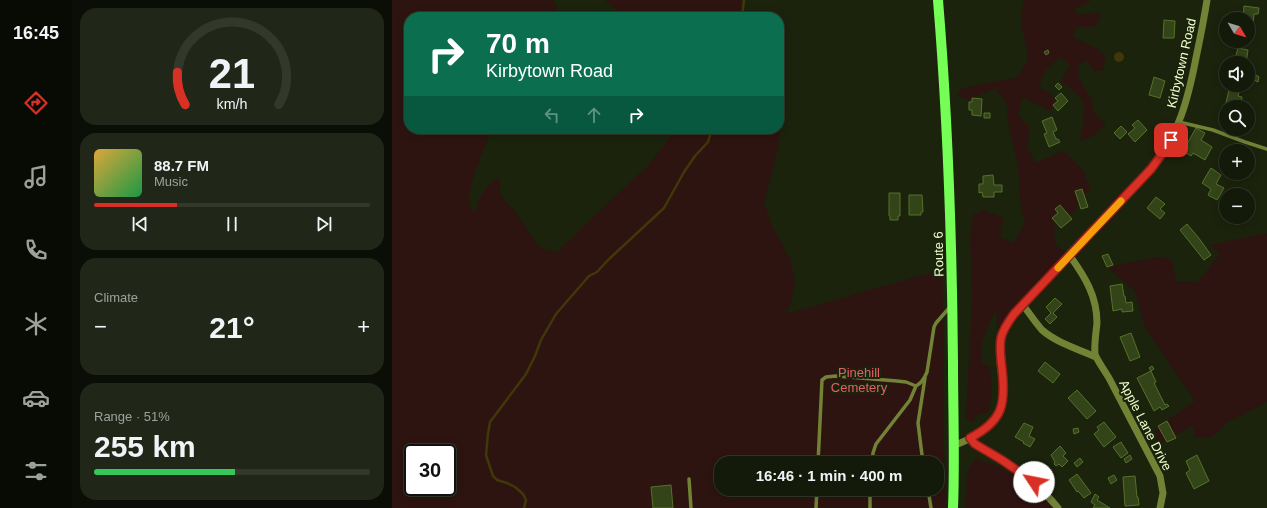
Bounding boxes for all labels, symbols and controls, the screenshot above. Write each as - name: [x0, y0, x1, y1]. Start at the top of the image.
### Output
- north arrow: [1219, 12, 1255, 48]
- map controls: [1219, 12, 1255, 224]
- street label: Kirbytown Road: [1164, 17, 1199, 110]
- text: 16:45: [13, 23, 59, 43]
- icon: right: [420, 28, 472, 80]
- text: 70 m: [486, 28, 550, 59]
- text: 21: [209, 49, 255, 96]
- button: sound: [1219, 56, 1255, 92]
- text: Kirbytown Road: [486, 61, 613, 81]
- icon: directions: [22, 89, 50, 117]
- text: km/h: [217, 95, 248, 111]
- button: search: [1219, 100, 1255, 136]
- icon: left: [541, 104, 563, 126]
- icon: ahead: [583, 104, 605, 126]
- icon: right: [625, 104, 647, 126]
- pin: [1154, 123, 1188, 157]
- icon: arrive: [1160, 129, 1182, 151]
- button: +: [1219, 144, 1255, 180]
- text: 88.7 FM: [154, 157, 209, 174]
- icon: music: [22, 163, 50, 191]
- text: Music: [154, 174, 188, 189]
- button: −: [1219, 188, 1255, 224]
- icon: previous: [129, 213, 151, 235]
- icon: pause: [221, 213, 243, 235]
- icon: next: [313, 213, 335, 235]
- street label: Route 6: [931, 231, 946, 277]
- icon: phone: [22, 236, 50, 264]
- text: Climate: [94, 290, 138, 305]
- icon: climate: [22, 310, 50, 338]
- text: 21°: [209, 311, 255, 344]
- text: −: [94, 314, 107, 339]
- text: +: [357, 314, 370, 339]
- park label: Pinehill Cemetery: [831, 365, 888, 395]
- street label: Apple Lane Drive: [1116, 377, 1175, 473]
- icon: car: [22, 384, 50, 412]
- text: Range · 51%: [94, 409, 170, 424]
- text: 255 km: [94, 430, 196, 463]
- speed limit sign: 30: [404, 444, 456, 496]
- icon: filters: [22, 457, 50, 485]
- position arrow: [1013, 461, 1055, 503]
- text: 16:46 · 1 min · 400 m: [756, 467, 902, 484]

